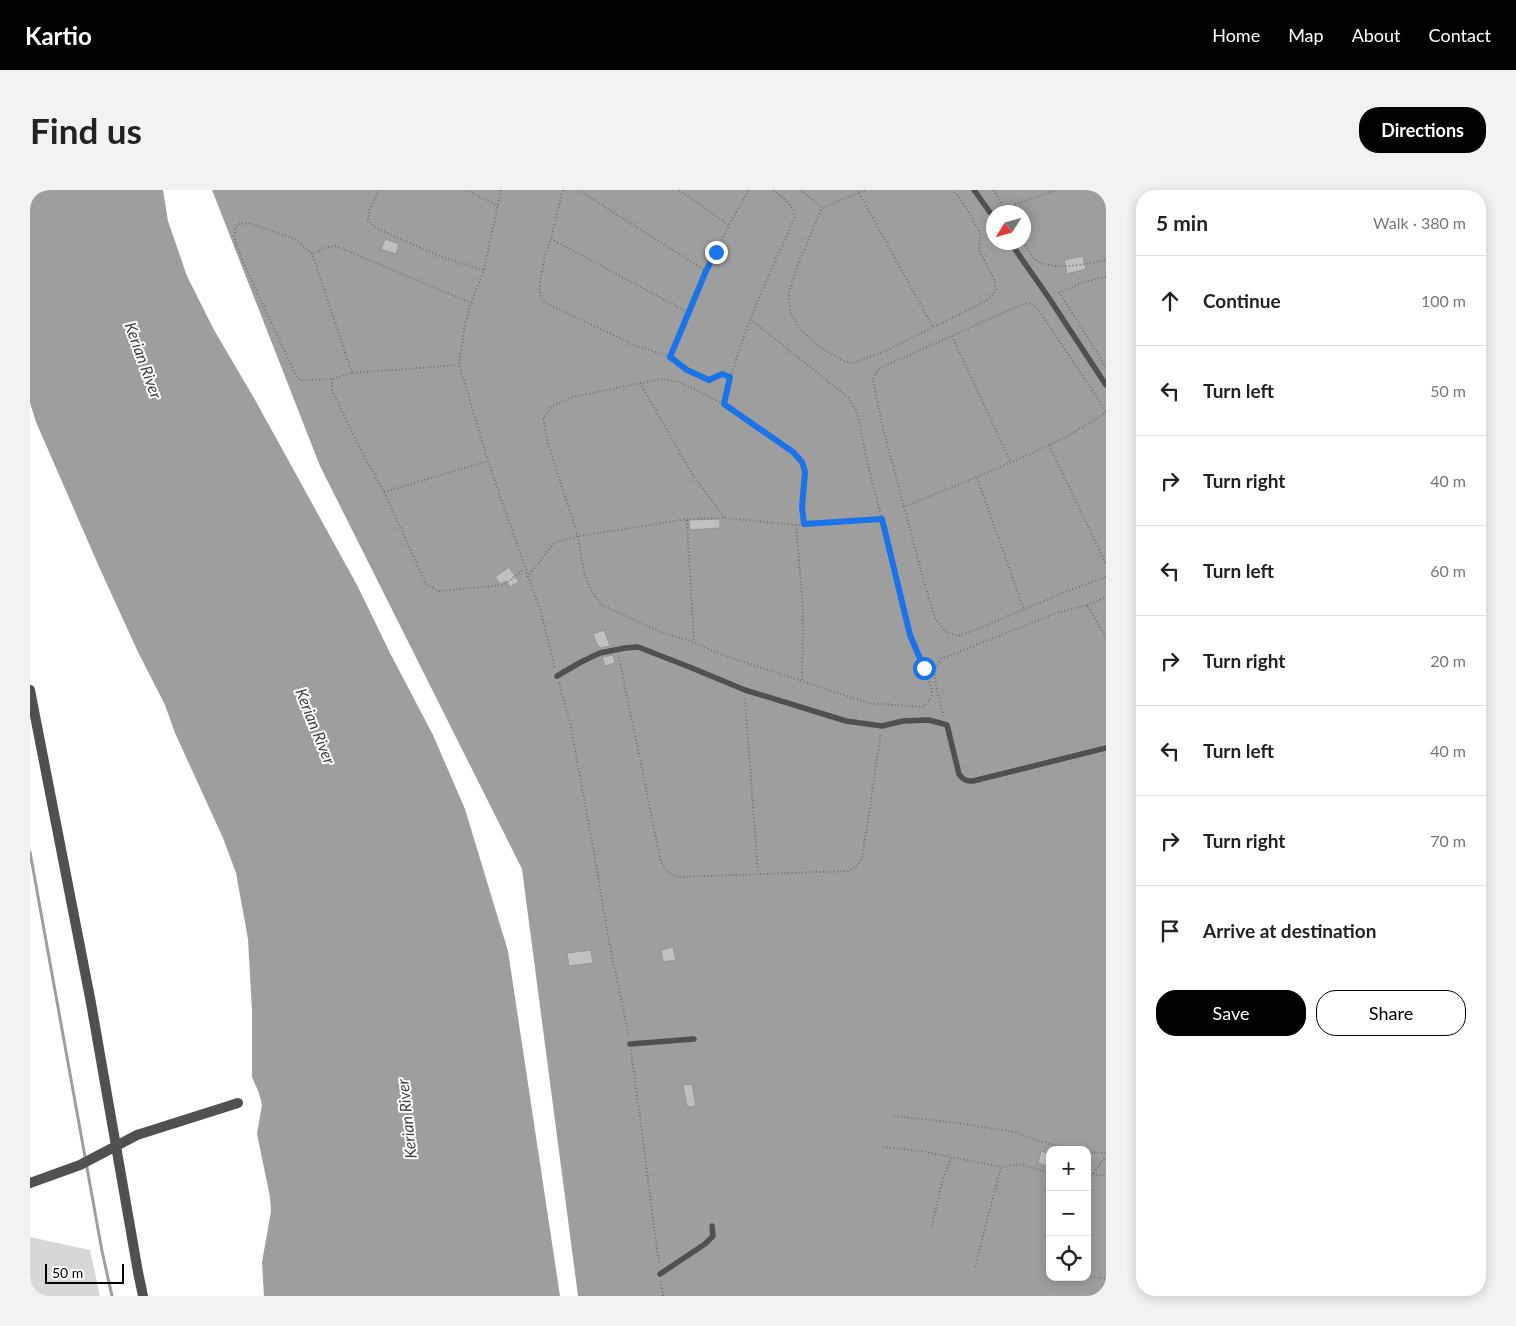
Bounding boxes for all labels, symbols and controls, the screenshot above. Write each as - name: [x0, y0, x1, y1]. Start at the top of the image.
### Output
- text: Kartio: [25, 21, 92, 50]
- text: Home: [1212, 24, 1260, 46]
- text: Map: [1288, 24, 1324, 46]
- text: About: [1352, 24, 1401, 46]
- text: Contact: [1429, 24, 1491, 46]
- button: Directions: [1359, 107, 1486, 153]
- text: Find us: [30, 109, 142, 151]
- north arrow: [986, 205, 1031, 250]
- text: 5 min: [1156, 210, 1208, 235]
- text: Walk · 380 m: [1373, 213, 1466, 232]
- route end: [705, 241, 728, 264]
- icon: ahead: [1156, 287, 1184, 315]
- text: Continue: [1203, 289, 1281, 312]
- text: 100 m: [1421, 291, 1466, 310]
- water label: Kerian River: [121, 319, 167, 401]
- icon: left: [1156, 377, 1184, 405]
- text: Turn left: [1203, 379, 1274, 402]
- text: 50 m: [1430, 381, 1466, 400]
- icon: right: [1156, 467, 1184, 495]
- text: Turn right: [1203, 469, 1285, 492]
- text: 40 m: [1430, 471, 1466, 490]
- icon: left: [1156, 557, 1184, 585]
- text: Turn left: [1203, 559, 1274, 582]
- text: 60 m: [1430, 561, 1466, 580]
- icon: right: [1156, 647, 1184, 675]
- text: Turn right: [1203, 649, 1285, 672]
- text: 20 m: [1430, 651, 1466, 670]
- route start: [913, 657, 936, 680]
- water label: Kerian River: [292, 685, 340, 767]
- icon: left: [1156, 737, 1184, 765]
- text: Turn left: [1203, 739, 1274, 762]
- text: 40 m: [1430, 741, 1466, 760]
- icon: right: [1156, 827, 1184, 855]
- text: Turn right: [1203, 829, 1285, 852]
- text: 70 m: [1430, 831, 1466, 850]
- icon: arrive: [1156, 917, 1184, 945]
- text: Arrive at destination: [1203, 919, 1376, 942]
- button: Save: [1156, 990, 1306, 1036]
- button: Share: [1316, 990, 1466, 1036]
- water label: Kerian River: [392, 1078, 420, 1160]
- map controls: [1046, 1146, 1091, 1281]
- button: +: [1046, 1146, 1091, 1191]
- button: −: [1046, 1191, 1091, 1236]
- button: locate: [1046, 1236, 1091, 1281]
- scale bar: [45, 1261, 124, 1284]
- text: 50 m: [52, 1264, 83, 1281]

